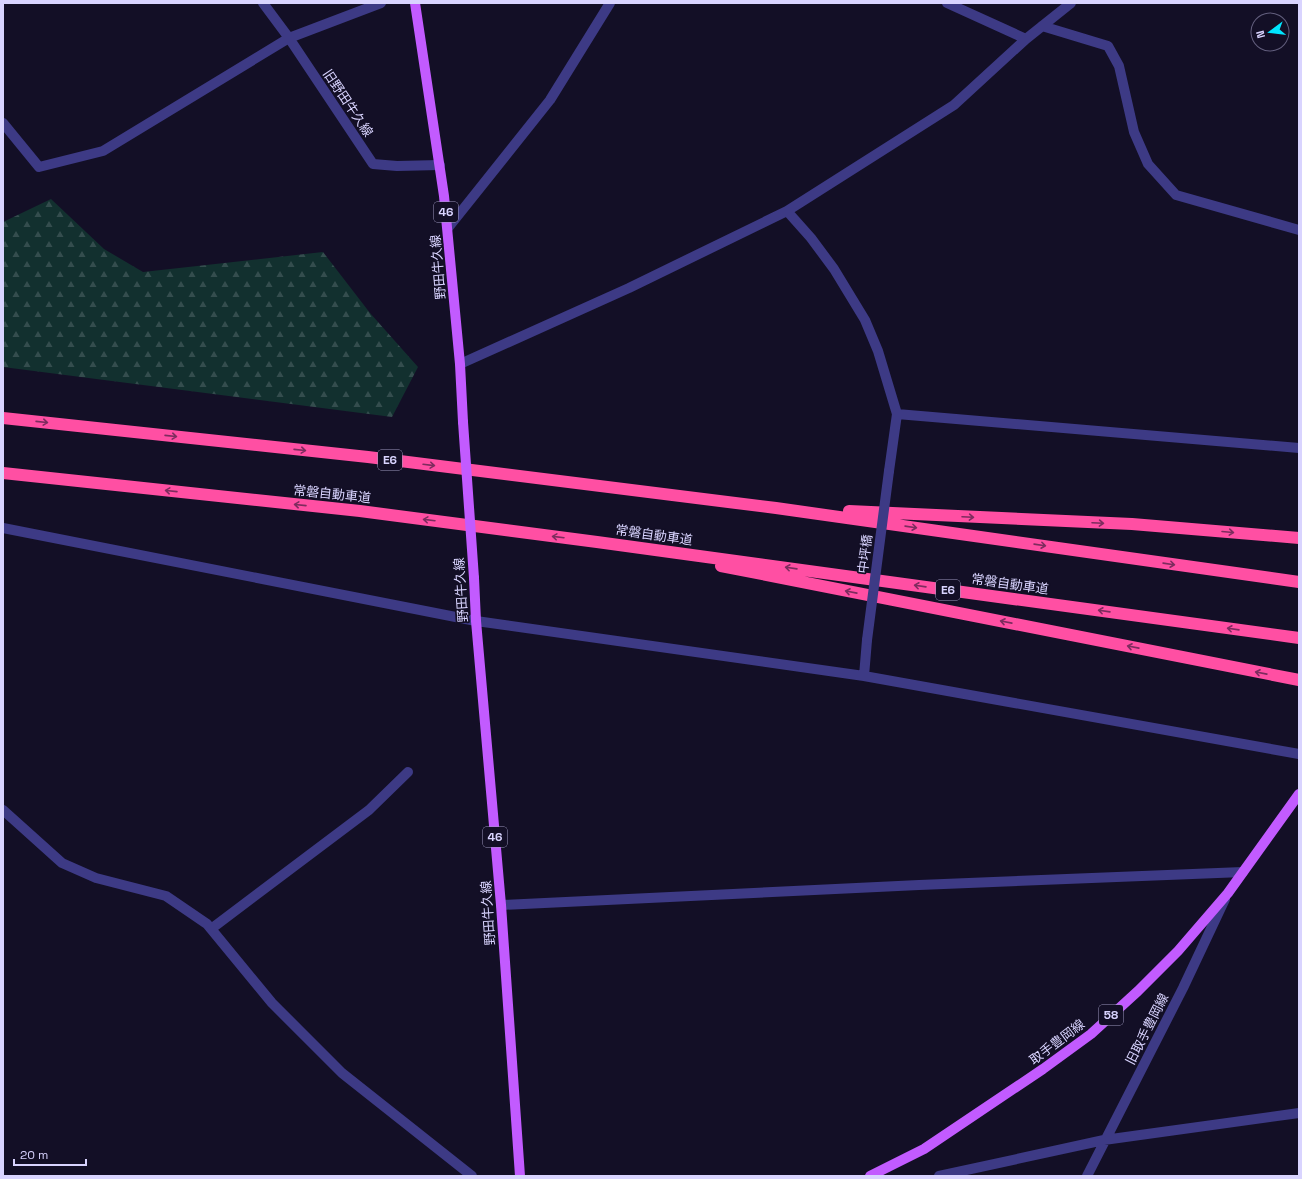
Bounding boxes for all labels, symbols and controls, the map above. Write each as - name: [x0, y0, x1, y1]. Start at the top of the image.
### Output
- north arrow: [1250, 12, 1290, 52]
- text: N: [1253, 29, 1268, 40]
- street label: 旧野田牛久線: [319, 66, 377, 140]
- road number: 46: [434, 202, 458, 222]
- street label: 野田牛久線: [427, 234, 449, 300]
- one-way arrow: [35, 419, 48, 426]
- one-way arrow: [164, 432, 177, 440]
- one-way arrow: [293, 446, 306, 454]
- road number: E6: [378, 450, 402, 470]
- one-way arrow: [422, 461, 435, 469]
- street label: 常磐自動車道: [292, 481, 372, 507]
- one-way arrow: [165, 487, 178, 495]
- one-way arrow: [294, 501, 307, 508]
- one-way arrow: [961, 513, 974, 520]
- one-way arrow: [423, 516, 436, 524]
- one-way arrow: [1091, 519, 1104, 526]
- street label: 常磐自動車道: [614, 521, 694, 549]
- one-way arrow: [904, 523, 917, 531]
- one-way arrow: [1221, 529, 1234, 536]
- one-way arrow: [552, 533, 565, 541]
- street label: 中坪橋: [854, 534, 876, 574]
- one-way arrow: [1033, 541, 1046, 549]
- street label: 野田牛久線: [450, 557, 472, 623]
- one-way arrow: [1162, 560, 1175, 568]
- one-way arrow: [785, 564, 798, 572]
- street label: 常磐自動車道: [970, 570, 1050, 598]
- road number: E6: [936, 580, 960, 600]
- one-way arrow: [913, 582, 926, 590]
- one-way arrow: [844, 587, 857, 595]
- one-way arrow: [1098, 607, 1111, 615]
- one-way arrow: [1000, 618, 1013, 626]
- one-way arrow: [1227, 625, 1240, 633]
- one-way arrow: [1127, 643, 1140, 651]
- one-way arrow: [1255, 668, 1268, 676]
- road number: 46: [483, 827, 507, 847]
- street label: 野田牛久線: [477, 880, 499, 946]
- street label: 旧取手豊岡線: [1122, 990, 1172, 1068]
- road number: 58: [1099, 1005, 1123, 1025]
- street label: 取手豊岡線: [1026, 1016, 1088, 1068]
- scale bar: [14, 1141, 86, 1167]
- text: 20 m: [20, 1147, 48, 1163]

